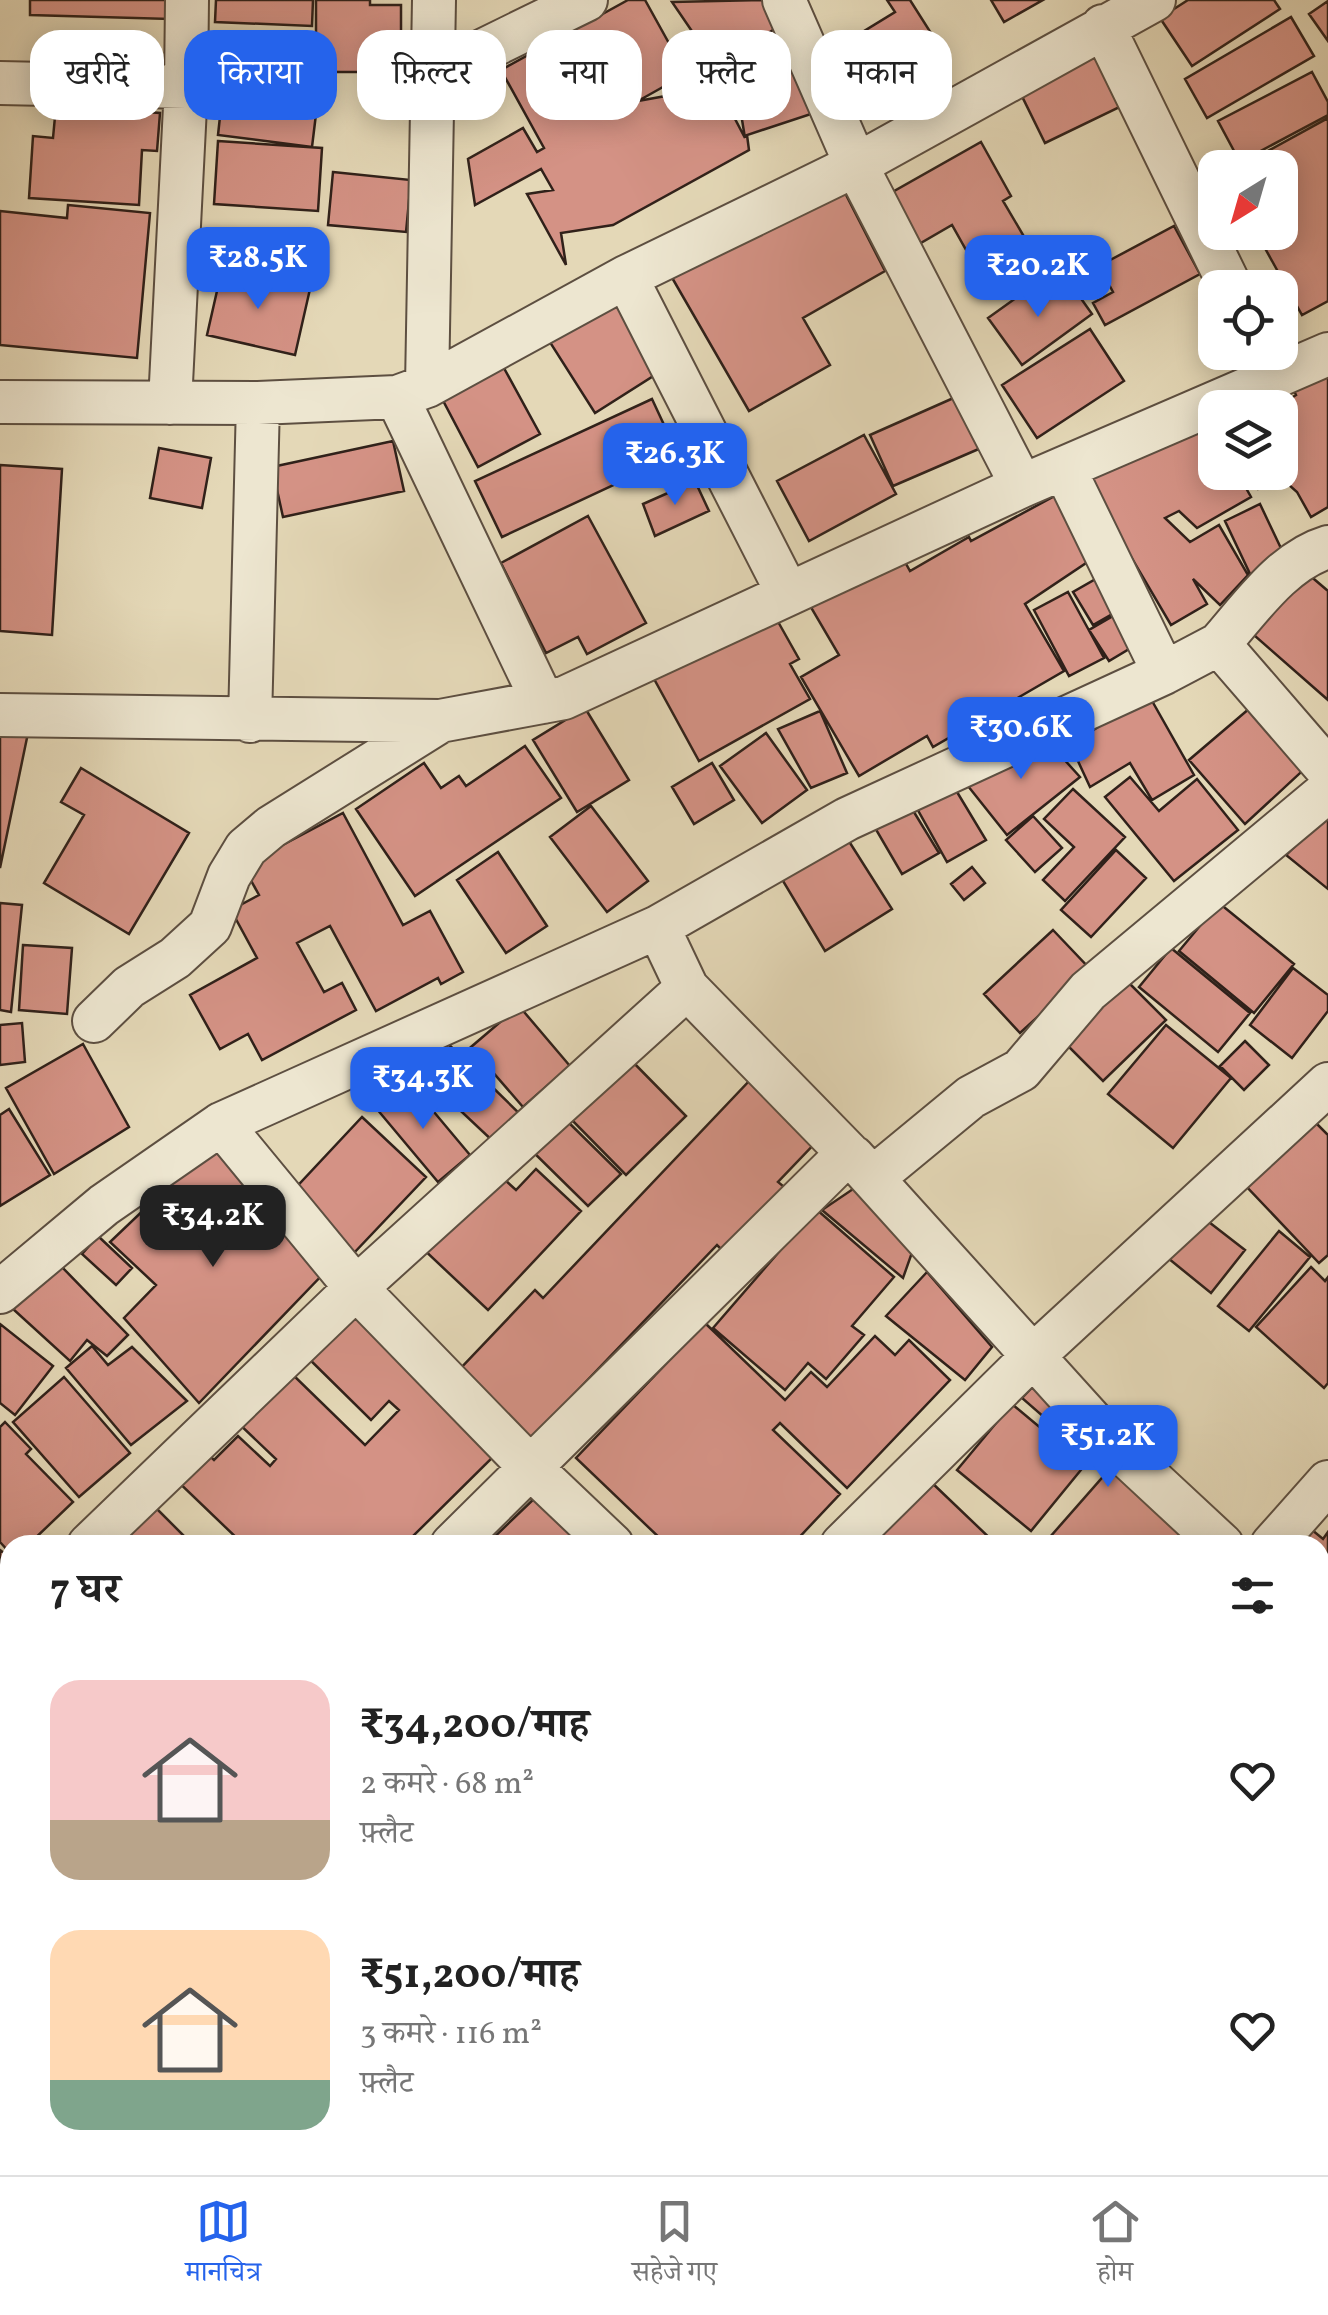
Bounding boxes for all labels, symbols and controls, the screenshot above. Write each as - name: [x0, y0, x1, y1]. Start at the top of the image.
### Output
- chip: खरीदें: [30, 30, 164, 120]
- chip: किराया: [184, 30, 337, 120]
- chip: फ़िल्टर: [357, 30, 506, 120]
- chip: नया: [526, 30, 642, 120]
- chip: फ़्लैट: [662, 30, 791, 120]
- chip: मकान: [811, 30, 952, 120]
- north arrow: [1198, 150, 1298, 250]
- map controls: [1198, 150, 1298, 490]
- pin: ₹28.5K: [177, 227, 339, 312]
- pin: ₹20.2K: [957, 235, 1119, 320]
- text: ₹28.5K: [209, 237, 307, 281]
- text: ₹20.2K: [987, 245, 1089, 289]
- button: locate: [1198, 270, 1298, 370]
- button: layers: [1198, 390, 1298, 490]
- pin: ₹26.3K: [594, 423, 756, 508]
- text: ₹26.3K: [625, 433, 725, 477]
- pin: ₹30.6K: [940, 697, 1102, 782]
- text: ₹30.6K: [969, 707, 1073, 751]
- pin: ₹34.3K: [342, 1047, 504, 1132]
- text: ₹34.3K: [372, 1057, 474, 1101]
- pin: ₹34.2K: [132, 1185, 294, 1270]
- text: ₹34.2K: [162, 1195, 264, 1239]
- pin: ₹51.2K: [1027, 1405, 1189, 1490]
- text: ₹51.2K: [1061, 1415, 1155, 1459]
- text: 7 घर: [50, 1562, 120, 1621]
- icon: filters: [1225, 1568, 1280, 1623]
- text: ₹34,200/माह: [360, 1697, 589, 1756]
- icon: home: [130, 1720, 250, 1840]
- icon: heart: [1225, 1753, 1280, 1808]
- text: 2 कमरे · 68 m²: [360, 1763, 534, 1807]
- text: फ़्लैट: [360, 1813, 413, 1857]
- text: ₹51,200/माह: [360, 1947, 579, 2006]
- icon: home: [130, 1970, 250, 2090]
- icon: heart: [1225, 2003, 1280, 2058]
- text: 3 कमरे · 116 m²: [360, 2013, 542, 2057]
- text: फ़्लैट: [360, 2063, 413, 2107]
- tab: मानचित्र: [185, 2194, 261, 2299]
- tab: सहेजे गए: [632, 2194, 717, 2299]
- tab: होम: [1088, 2194, 1143, 2299]

